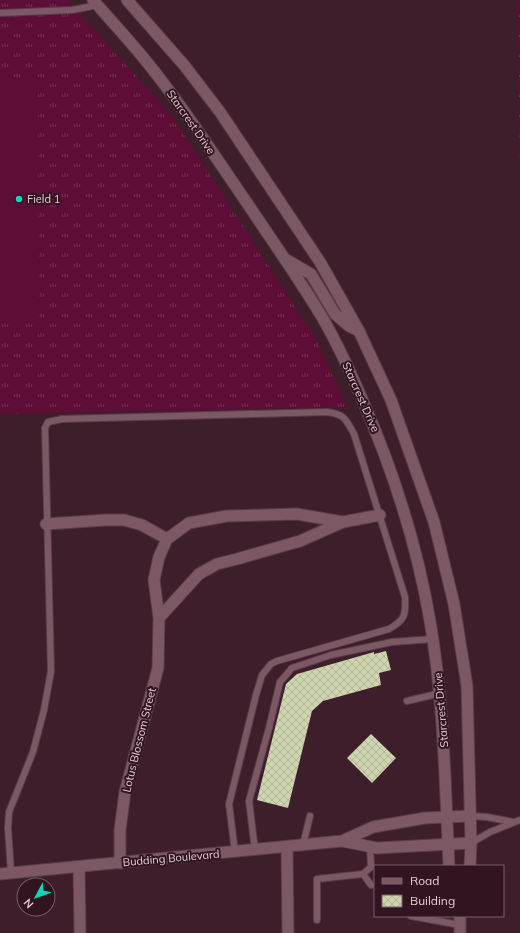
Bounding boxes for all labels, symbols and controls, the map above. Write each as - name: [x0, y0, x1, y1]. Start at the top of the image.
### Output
- street label: Starcrest Drive: [164, 87, 218, 157]
- place label: Field 1: [27, 192, 60, 206]
- marker: Field 1: [14, 194, 24, 204]
- street label: Starcrest Drive: [339, 360, 383, 434]
- street label: Starcrest Drive: [431, 672, 451, 748]
- street label: Lotus Blossom Street: [119, 686, 159, 794]
- street label: Budding Boulevard: [122, 847, 220, 869]
- legend: [374, 865, 504, 917]
- text: Road: [410, 873, 439, 888]
- north arrow: [16, 877, 56, 917]
- text: Building: [410, 893, 455, 908]
- text: N: [20, 896, 36, 911]

